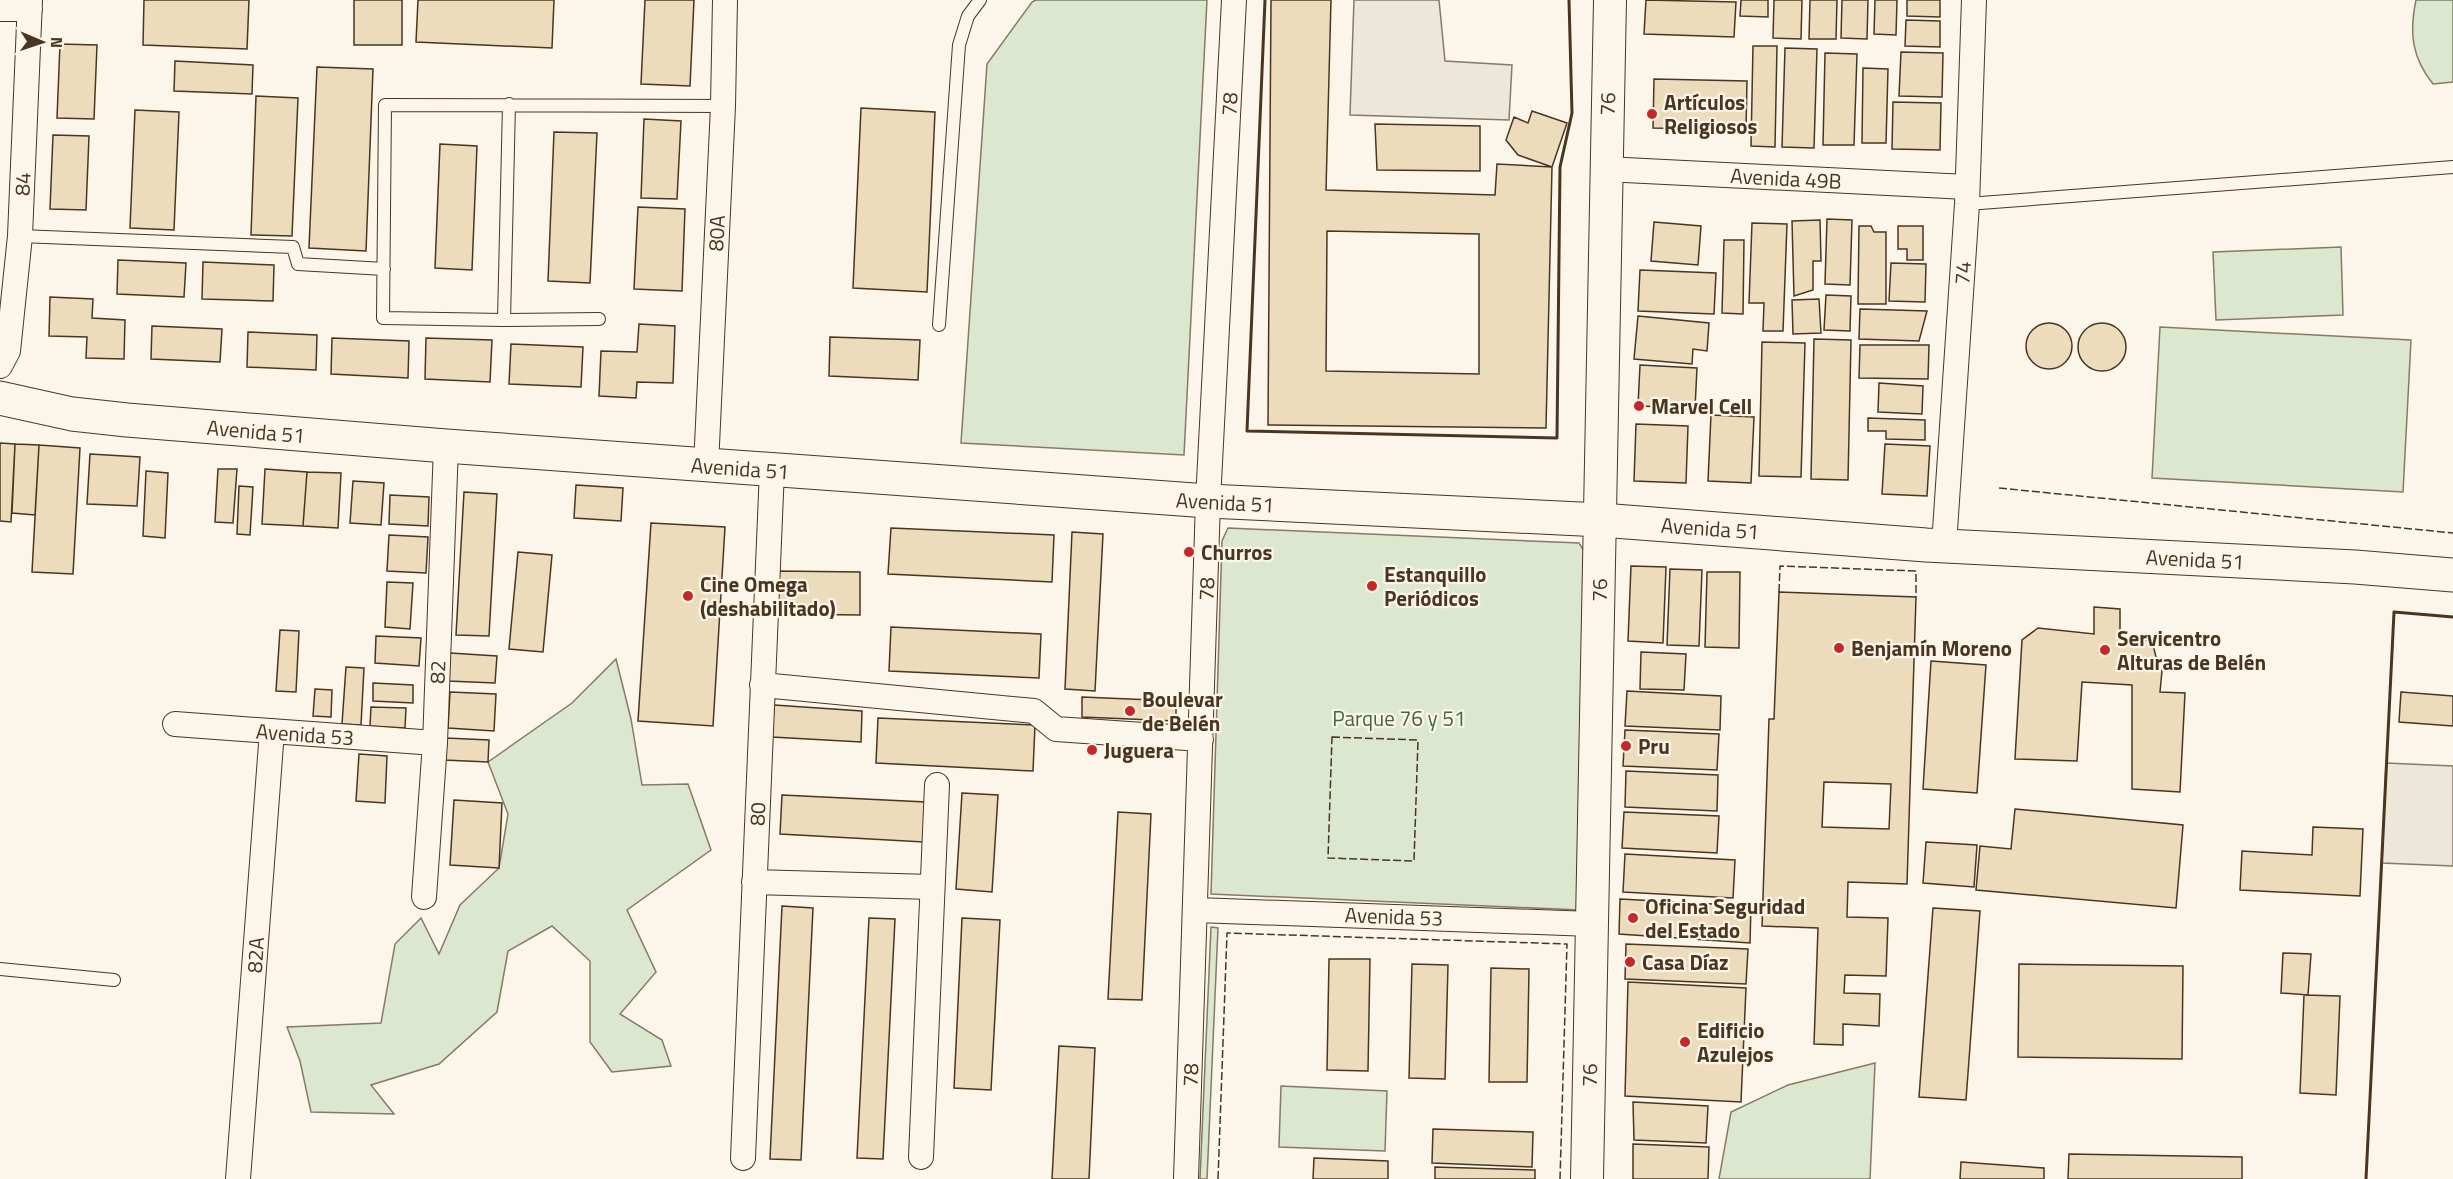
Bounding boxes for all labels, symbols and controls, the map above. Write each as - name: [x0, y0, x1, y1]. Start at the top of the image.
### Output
- north arrow: [12, 12, 72, 72]
- text: N: [45, 37, 69, 48]
- place label: Artículos Religiosos: [1664, 86, 1758, 142]
- street label: 78: [1212, 91, 1246, 117]
- street label: 76: [1591, 92, 1623, 116]
- marker: Artículos Religiosos: [1645, 107, 1659, 121]
- street label: Avenida 49B: [1730, 159, 1842, 197]
- street label: 84: [6, 172, 38, 196]
- street label: 80A: [699, 214, 733, 252]
- street label: 74: [1945, 260, 1979, 286]
- place label: Marvel Cell: [1651, 390, 1752, 422]
- marker: Marvel Cell: [1632, 399, 1646, 413]
- street label: Avenida 51: [206, 411, 306, 451]
- street label: Avenida 51: [690, 449, 790, 487]
- street label: Avenida 51: [1175, 483, 1275, 521]
- street label: Avenida 51: [1660, 509, 1760, 547]
- place label: Churros: [1201, 536, 1272, 568]
- street label: Avenida 51: [2145, 540, 2245, 578]
- marker: Churros: [1182, 545, 1196, 559]
- place label: Estanquillo Periódicos: [1384, 558, 1486, 614]
- place label: Cine Omega (deshabilitado): [700, 568, 836, 624]
- street label: 78: [1190, 576, 1222, 601]
- street label: 76: [1583, 578, 1615, 602]
- marker: Estanquillo Periódicos: [1365, 579, 1379, 593]
- marker: Cine Omega (deshabilitado): [681, 589, 695, 603]
- place label: Servicentro Alturas de Belén: [2117, 622, 2266, 678]
- place label: Benjamín Moreno: [1851, 632, 2012, 664]
- marker: Benjamín Moreno: [1832, 641, 1846, 655]
- marker: Servicentro Alturas de Belén: [2098, 643, 2112, 657]
- street label: 82: [421, 660, 453, 684]
- place label: Boulevar de Belén: [1142, 683, 1223, 739]
- park label: Parque 76 y 51: [1332, 702, 1466, 734]
- marker: Boulevar de Belén: [1123, 704, 1137, 718]
- street label: Avenida 53: [255, 715, 355, 753]
- place label: Pru: [1638, 730, 1670, 762]
- place label: Juguera: [1104, 734, 1174, 766]
- marker: Pru: [1619, 739, 1633, 753]
- marker: Juguera: [1085, 743, 1099, 757]
- street label: 80: [741, 802, 773, 826]
- place label: Oficina Seguridad del Estado: [1645, 890, 1805, 946]
- street label: Avenida 53: [1344, 898, 1444, 934]
- marker: Oficina Seguridad del Estado: [1626, 911, 1640, 925]
- street label: 82A: [238, 935, 272, 974]
- place label: Casa Díaz: [1642, 946, 1728, 978]
- marker: Casa Díaz: [1623, 955, 1637, 969]
- place label: Edificio Azulejos: [1697, 1014, 1774, 1070]
- marker: Edificio Azulejos: [1678, 1035, 1692, 1049]
- street label: 78: [1174, 1062, 1206, 1087]
- street label: 76: [1573, 1063, 1605, 1087]

